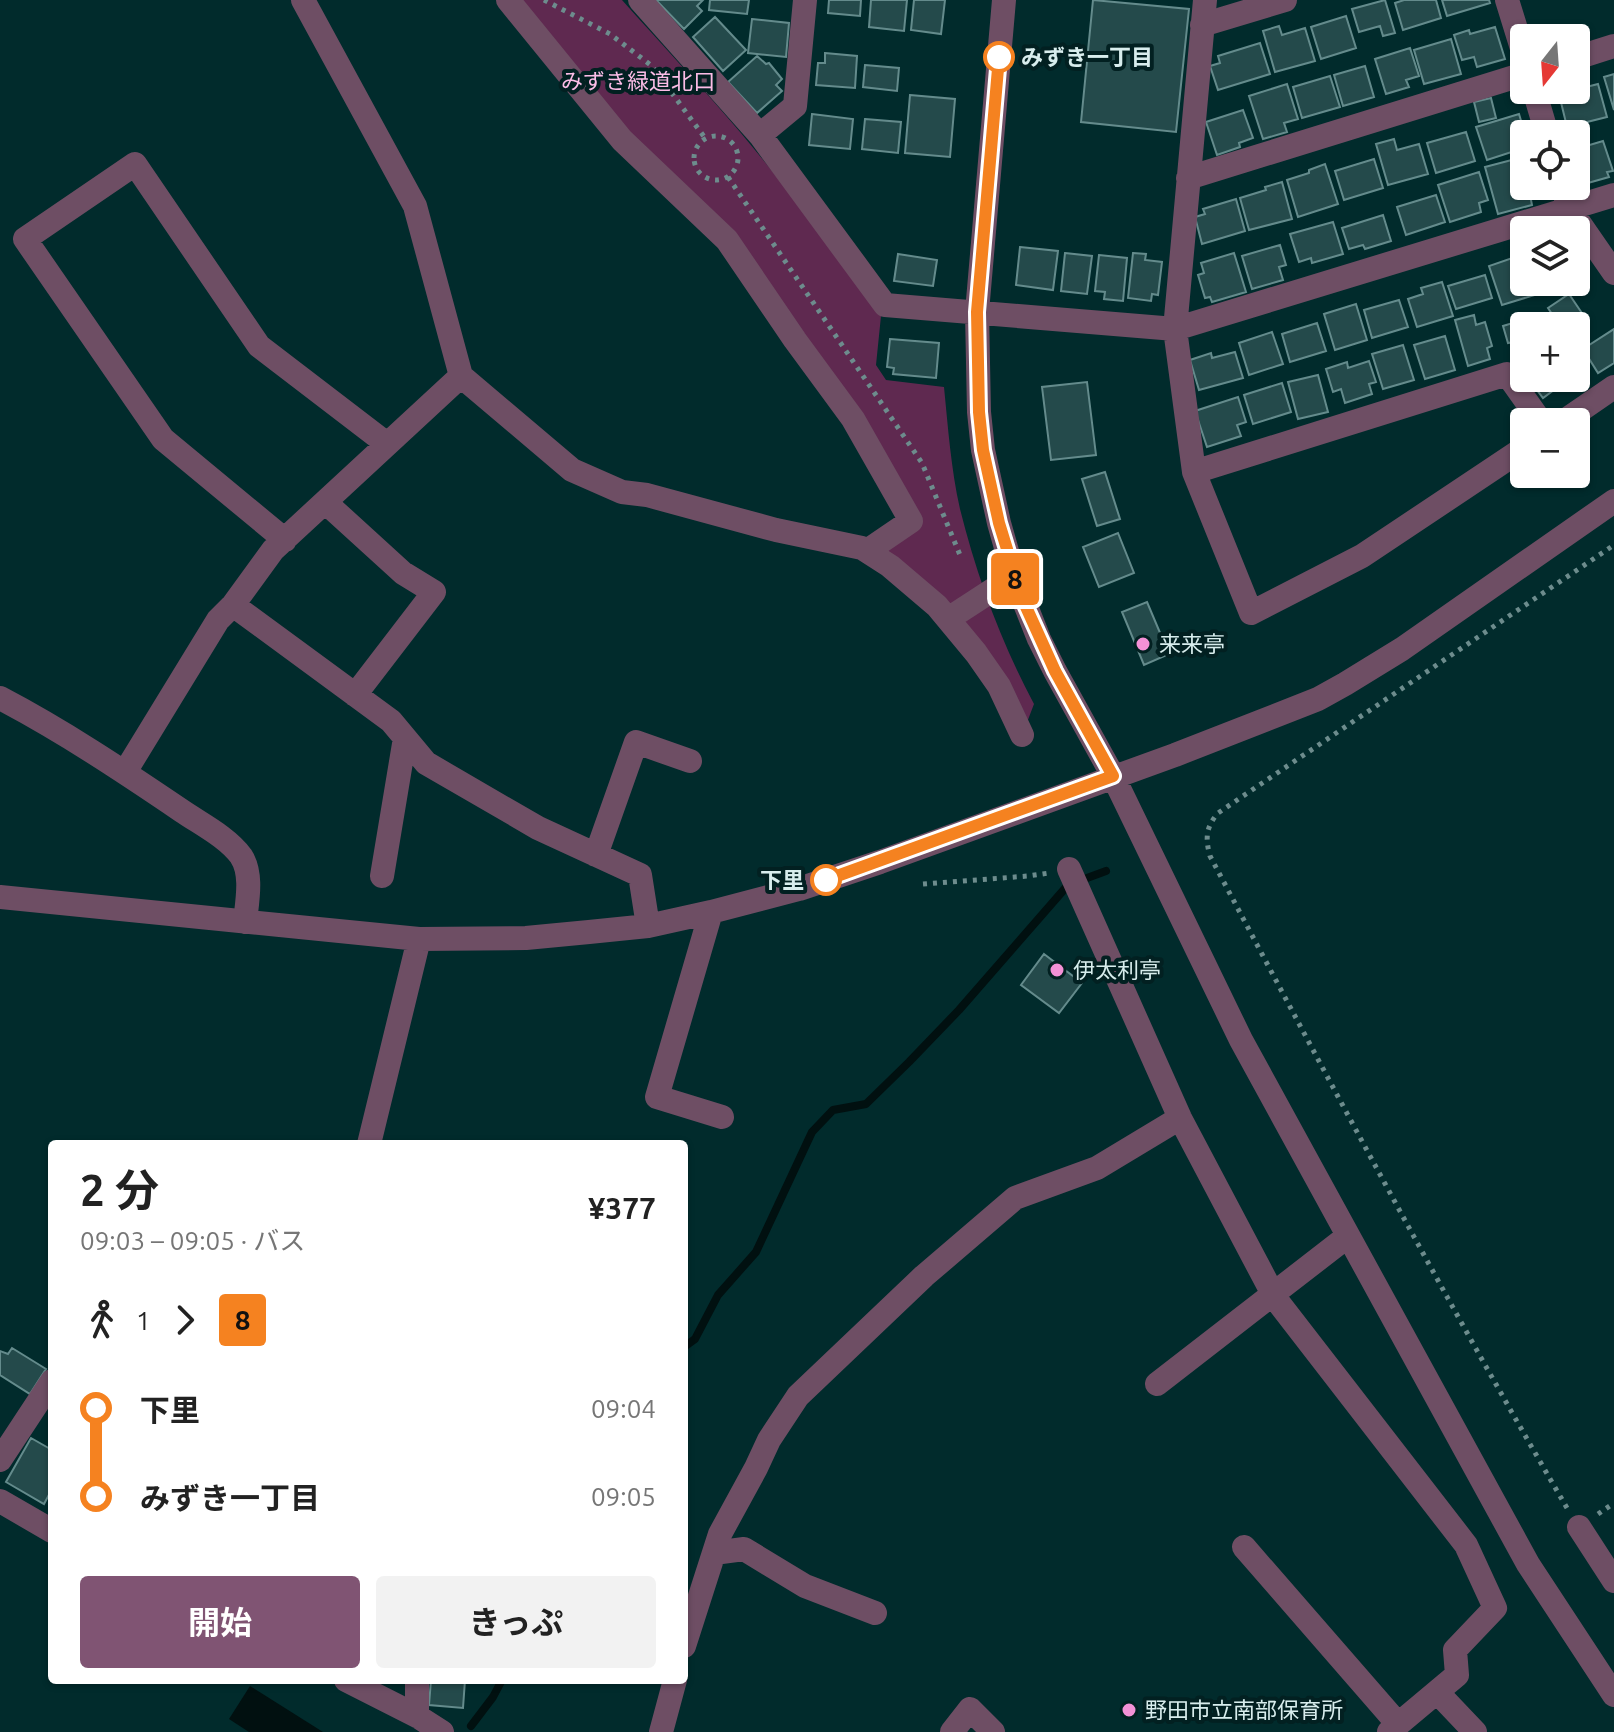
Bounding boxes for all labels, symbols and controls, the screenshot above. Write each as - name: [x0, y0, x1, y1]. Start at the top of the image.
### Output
- north arrow: [1510, 24, 1590, 104]
- map controls: [1510, 24, 1590, 488]
- marker: みずき一丁目: [984, 42, 1014, 72]
- place label: みずき一丁目: [1021, 44, 1153, 69]
- park label: みずき緑道北口: [561, 68, 715, 93]
- button: locate: [1510, 120, 1590, 200]
- button: layers: [1510, 216, 1590, 296]
- button: +: [1510, 312, 1590, 392]
- button: −: [1510, 408, 1590, 488]
- line badge: 8: [989, 553, 1041, 605]
- text: 8: [1007, 563, 1023, 594]
- place label: 来来亭: [1159, 631, 1225, 656]
- marker: 来来亭: [1134, 635, 1152, 653]
- marker: 下里: [811, 865, 841, 895]
- place label: 下里: [760, 867, 804, 892]
- place label: 伊太利亭: [1073, 957, 1161, 982]
- marker: 伊太利亭: [1048, 961, 1066, 979]
- text: 2 分: [80, 1165, 159, 1214]
- text: ¥377: [588, 1191, 656, 1225]
- text: 09:03 – 09:05 · バス: [80, 1226, 305, 1255]
- icon: walk: [80, 1298, 124, 1342]
- icon: forward: [163, 1298, 207, 1342]
- text: 8: [235, 1304, 250, 1335]
- text: 1: [136, 1306, 151, 1335]
- text: 下里: [140, 1393, 200, 1427]
- text: 09:04: [591, 1394, 656, 1423]
- text: みずき一丁目: [140, 1481, 320, 1515]
- text: 09:05: [591, 1482, 656, 1511]
- button: 開始: [80, 1576, 360, 1668]
- button: きっぷ: [376, 1576, 656, 1668]
- place label: 野田市立南部保育所: [1145, 1697, 1343, 1722]
- marker: 野田市立南部保育所: [1120, 1701, 1138, 1719]

